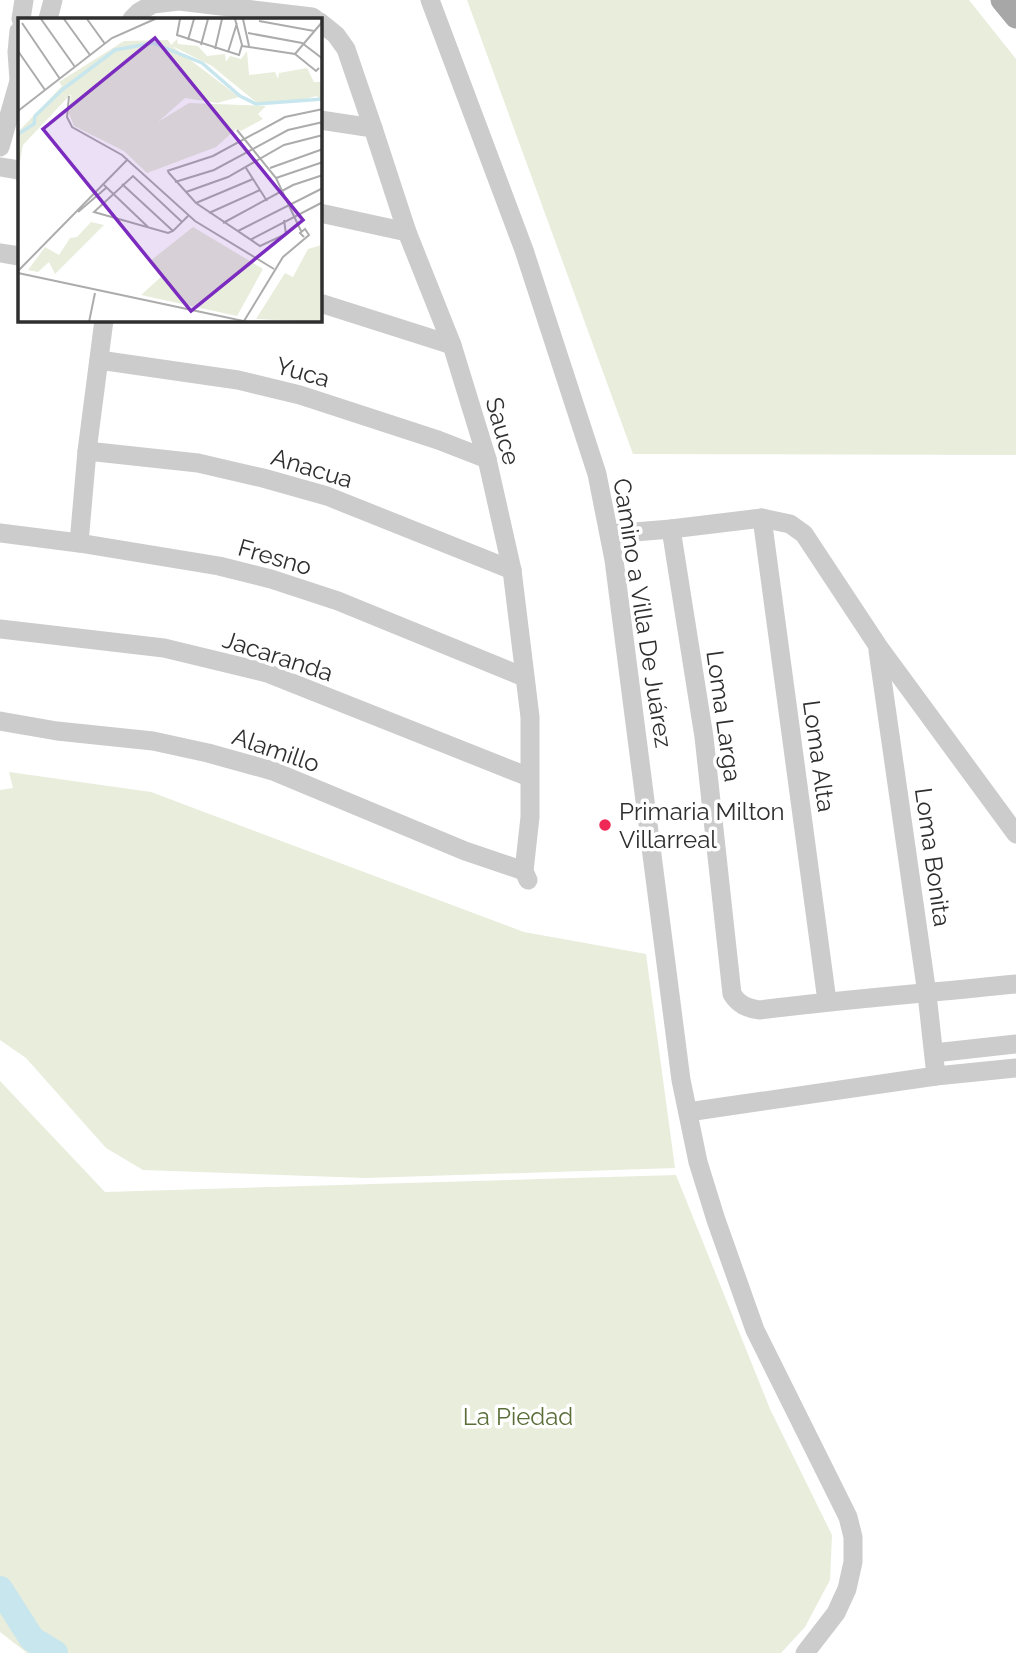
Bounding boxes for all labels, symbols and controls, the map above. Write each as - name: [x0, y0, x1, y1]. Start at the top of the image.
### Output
- inset map: [18, 18, 322, 322]
- street label: Yuca: [273, 351, 333, 393]
- street label: Sauce: [480, 394, 526, 468]
- street label: Anacua: [268, 442, 356, 494]
- street label: Camino a Villa De Juárez: [607, 476, 679, 750]
- street label: Fresno: [235, 533, 315, 581]
- street label: Jacaranda: [219, 625, 337, 687]
- street label: Loma Larga: [700, 648, 748, 784]
- street label: Loma Alta: [797, 698, 841, 814]
- street label: Alamillo: [229, 722, 323, 778]
- street label: Loma Bonita: [909, 786, 957, 928]
- place label: Primaria Milton Villarreal: [619, 797, 785, 854]
- marker: Primaria Milton Villarreal: [597, 817, 613, 833]
- park label: La Piedad: [463, 1402, 573, 1431]

